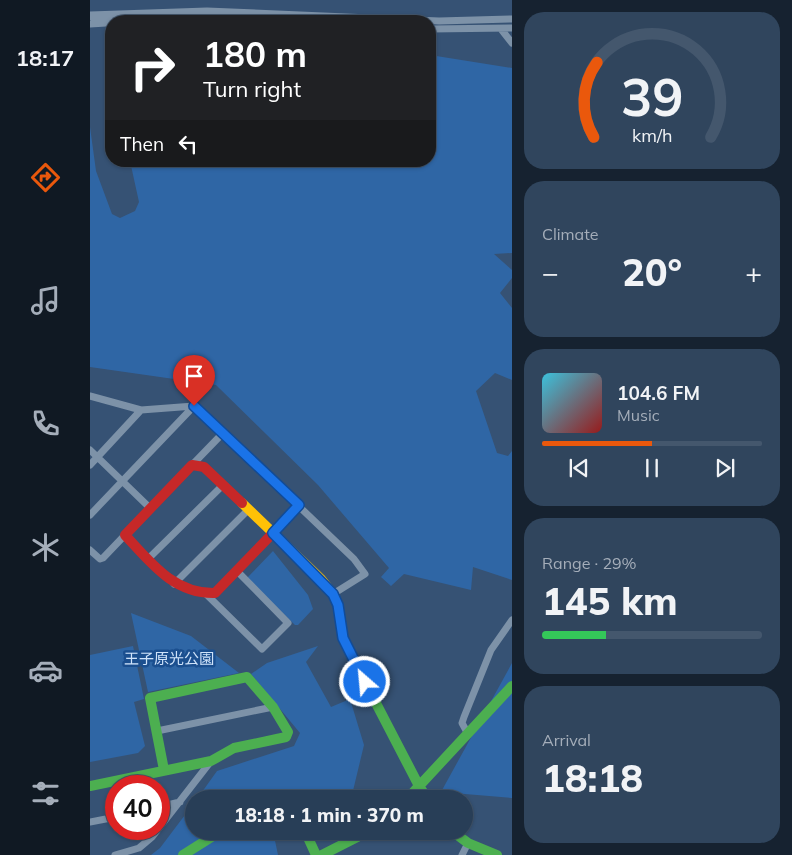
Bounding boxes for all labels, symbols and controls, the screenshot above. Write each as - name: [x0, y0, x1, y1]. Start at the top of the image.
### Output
- text: 180 m: [203, 32, 307, 76]
- icon: right: [120, 35, 185, 100]
- text: 18:17: [16, 44, 74, 72]
- text: 39: [621, 64, 683, 129]
- text: Turn right: [203, 75, 301, 103]
- text: km/h: [632, 124, 672, 146]
- icon: left: [174, 130, 202, 158]
- text: Then: [120, 132, 164, 156]
- icon: directions: [28, 160, 63, 195]
- text: Climate: [542, 224, 598, 244]
- text: 20°: [622, 248, 682, 296]
- text: −: [542, 255, 559, 290]
- text: +: [745, 255, 762, 290]
- icon: music: [28, 283, 63, 318]
- pin: [173, 355, 215, 406]
- icon: arrive: [180, 362, 208, 390]
- text: 104.6 FM: [617, 381, 700, 405]
- text: Music: [617, 405, 660, 425]
- icon: phone: [28, 406, 63, 441]
- icon: previous: [565, 454, 593, 482]
- icon: pause: [638, 454, 666, 482]
- icon: next: [711, 454, 739, 482]
- icon: climate: [28, 530, 63, 565]
- text: Range · 29%: [542, 553, 637, 573]
- text: 145 km: [542, 577, 678, 625]
- park label: 王子原光公園: [124, 649, 214, 668]
- icon: car: [28, 653, 63, 688]
- position arrow: [338, 655, 390, 707]
- text: Arrival: [542, 730, 591, 750]
- text: 18:18: [542, 754, 643, 802]
- speed limit sign: 40: [105, 775, 170, 840]
- icon: filters: [28, 776, 63, 811]
- text: 18:18 · 1 min · 370 m: [234, 803, 424, 827]

